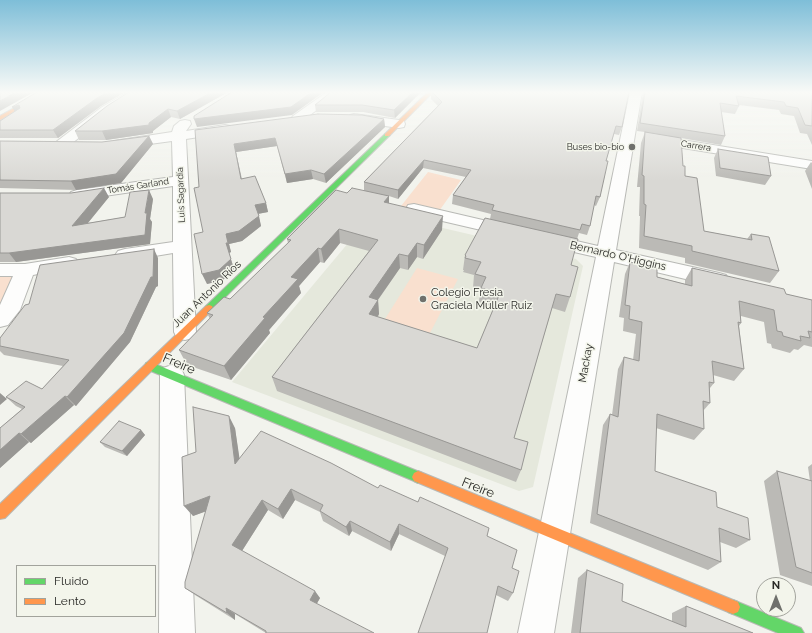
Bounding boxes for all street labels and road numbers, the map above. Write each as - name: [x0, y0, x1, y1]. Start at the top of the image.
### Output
- street label: Carrera: [680, 138, 712, 154]
- street label: Luis Sagardía: [175, 167, 187, 223]
- street label: Tomás Garland: [106, 176, 170, 196]
- street label: Bernardo O'Higgins: [568, 238, 668, 274]
- street label: Juan Antonio Ríos: [170, 258, 244, 330]
- street label: Mackay: [576, 343, 596, 383]
- street label: Freire: [160, 350, 198, 378]
- street label: Freire: [459, 474, 497, 502]

